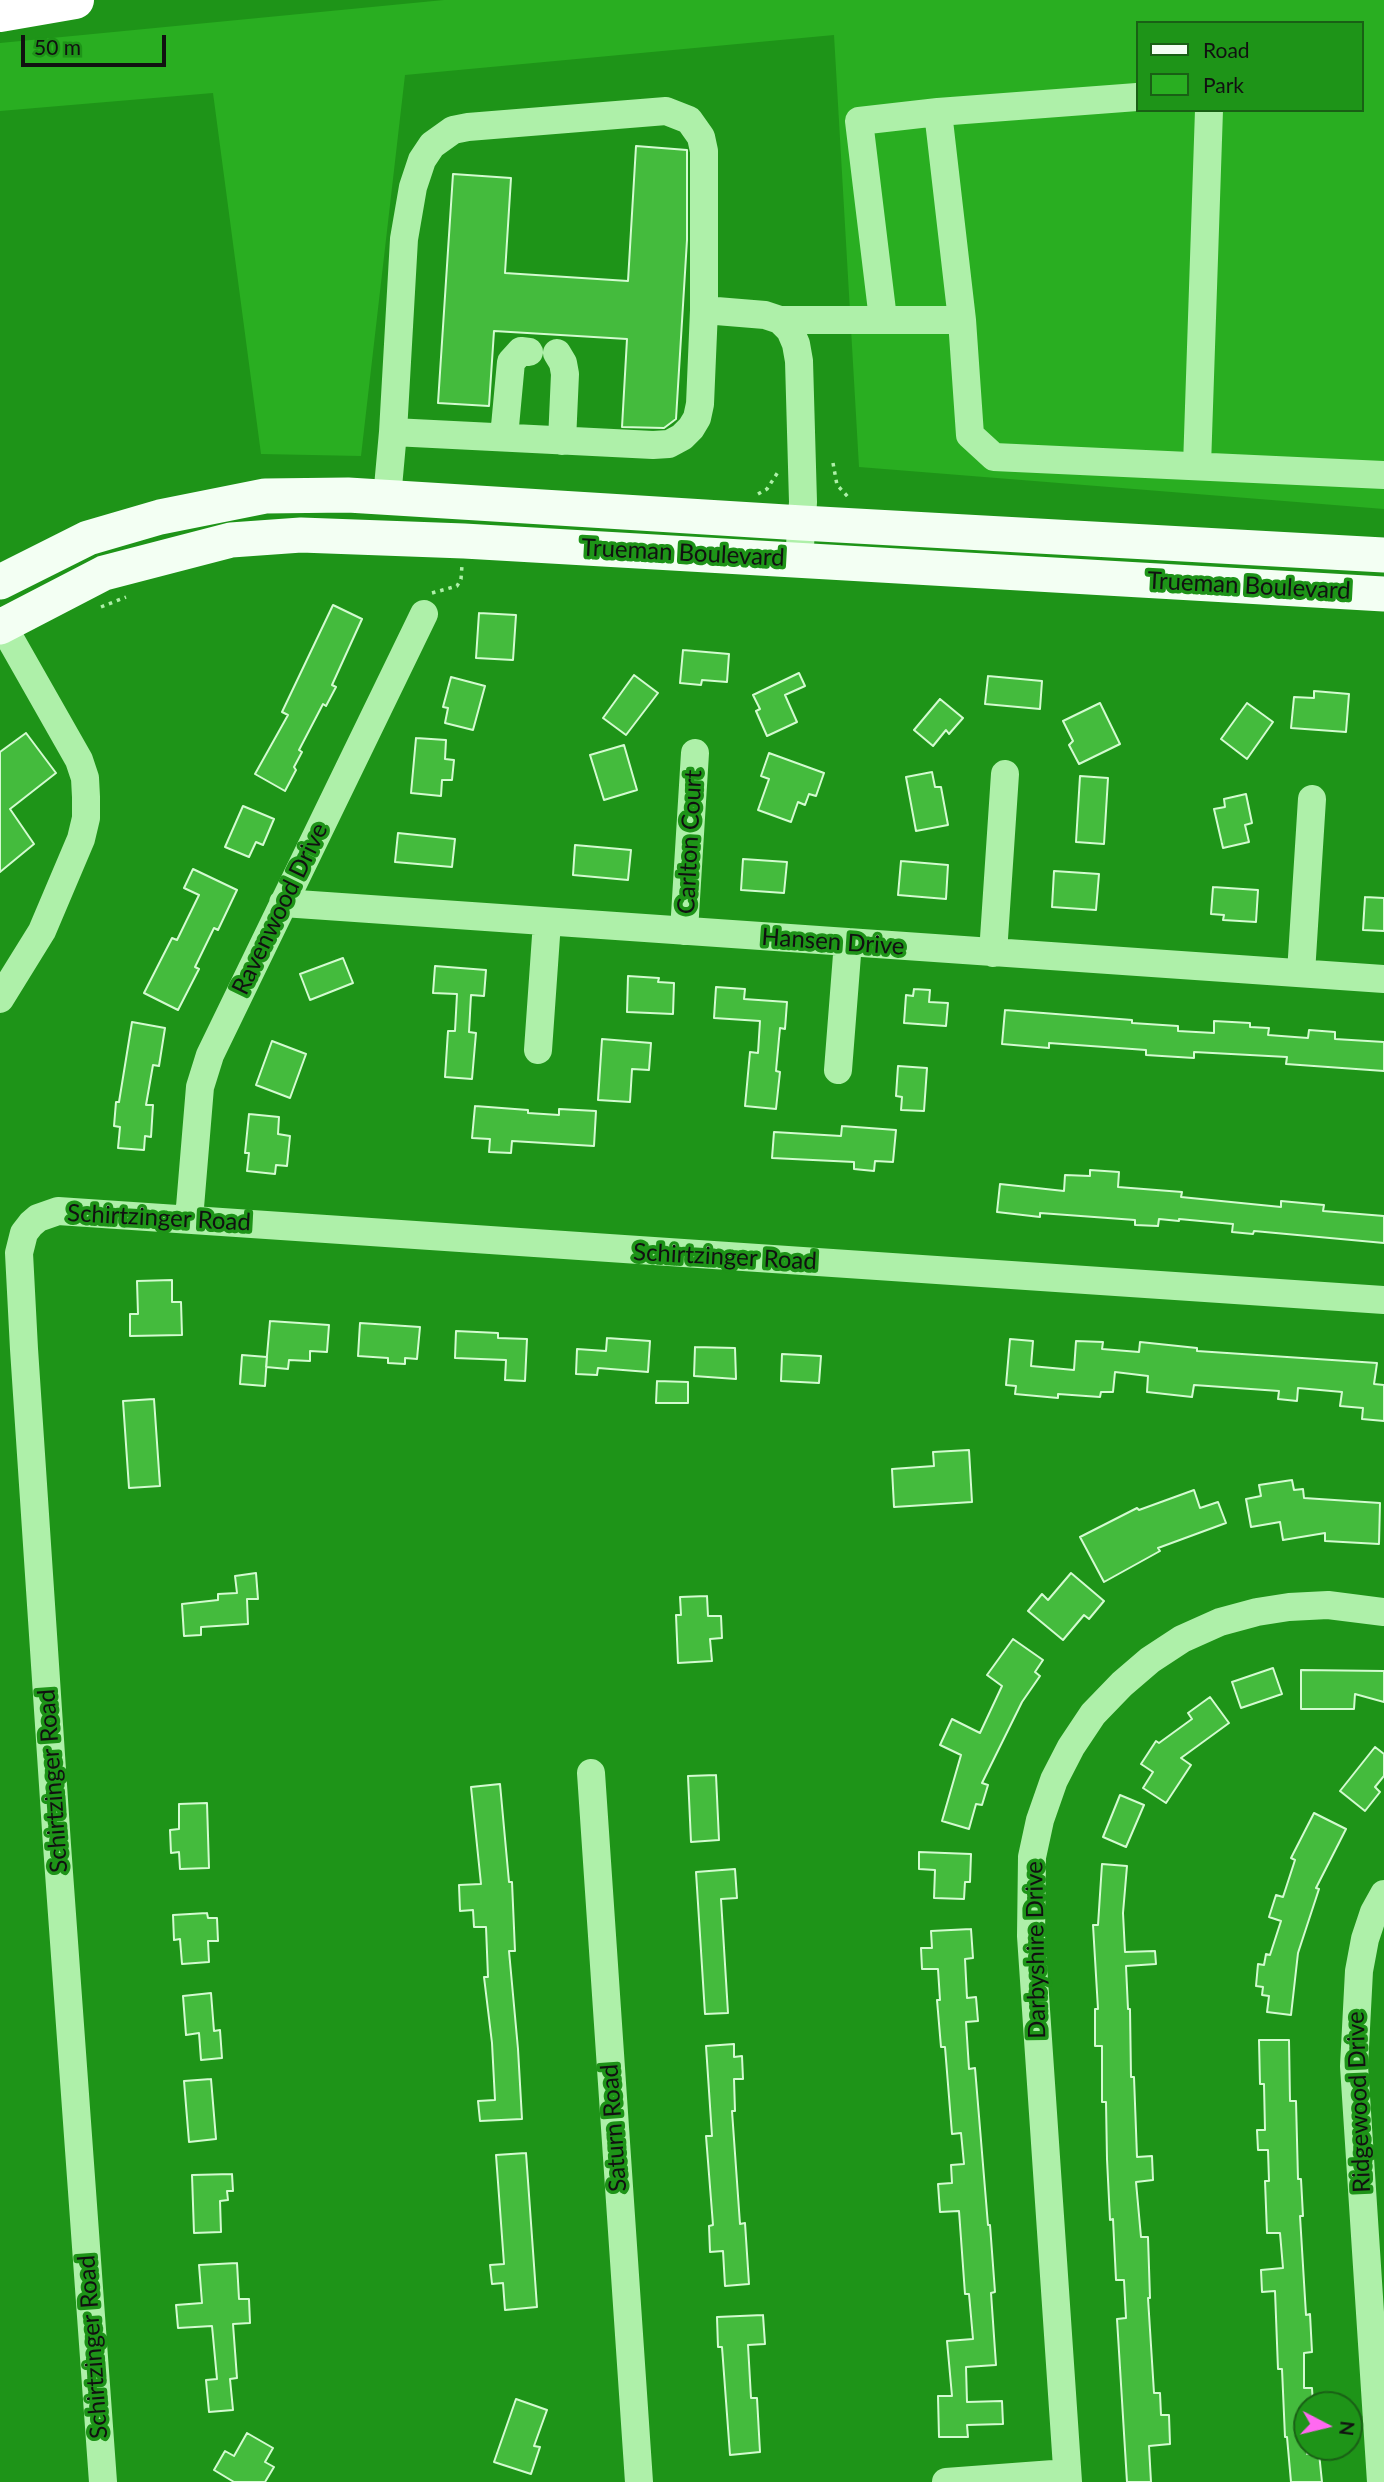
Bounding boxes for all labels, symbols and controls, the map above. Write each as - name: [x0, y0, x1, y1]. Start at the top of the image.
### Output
- scale bar: [24, 21, 170, 65]
- legend: [1136, 21, 1363, 112]
- text: 50 m: [34, 34, 81, 59]
- text: Road: [1203, 37, 1250, 62]
- text: Park: [1203, 72, 1244, 97]
- street label: Trueman Boulevard: [581, 533, 785, 573]
- street label: Trueman Boulevard: [1147, 566, 1351, 606]
- street label: Carlton Court: [672, 769, 708, 915]
- street label: Ravenwood Drive: [226, 819, 334, 999]
- street label: Hansen Drive: [761, 923, 905, 961]
- street label: Schirtzinger Road: [66, 1199, 252, 1237]
- street label: Schirtzinger Road: [632, 1238, 818, 1276]
- street label: Schirtzinger Road: [32, 1688, 74, 1874]
- street label: Darbyshire Drive: [1020, 1861, 1052, 2039]
- street label: Ridgewood Drive: [1341, 2011, 1377, 2193]
- street label: Saturn Road: [595, 2063, 633, 2193]
- street label: Schirtzinger Road: [72, 2254, 114, 2440]
- north arrow: [1293, 2391, 1363, 2461]
- text: N: [1335, 2420, 1360, 2437]

